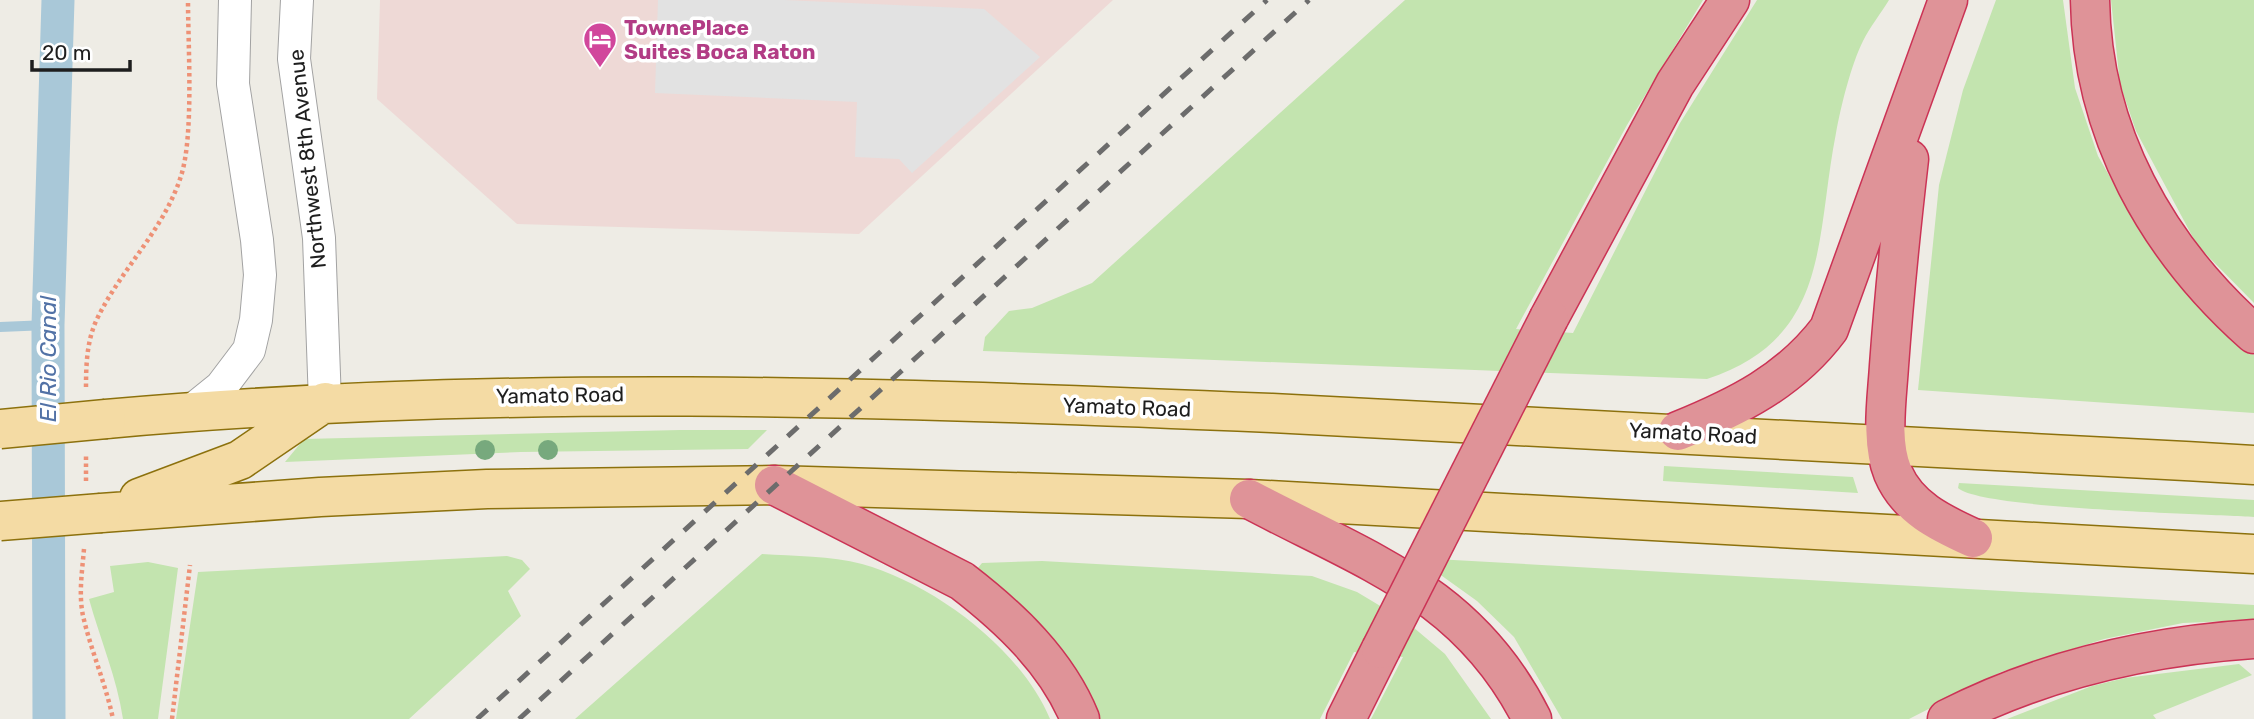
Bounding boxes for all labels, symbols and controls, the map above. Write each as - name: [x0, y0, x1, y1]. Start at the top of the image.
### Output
- place label: TownePlace Suites Boca Raton: [624, 15, 816, 64]
- hotel icon: TownePlace Suites Boca Raton: [581, 20, 619, 69]
- scale bar: [32, 28, 130, 72]
- text: 20 m: [42, 40, 91, 65]
- street label: Northwest 8th Avenue: [283, 48, 331, 270]
- water label: El Rio Canal: [34, 295, 62, 422]
- street label: Yamato Road: [496, 381, 624, 409]
- street label: Yamato Road: [1062, 392, 1192, 422]
- street label: Yamato Road: [1628, 417, 1758, 449]

